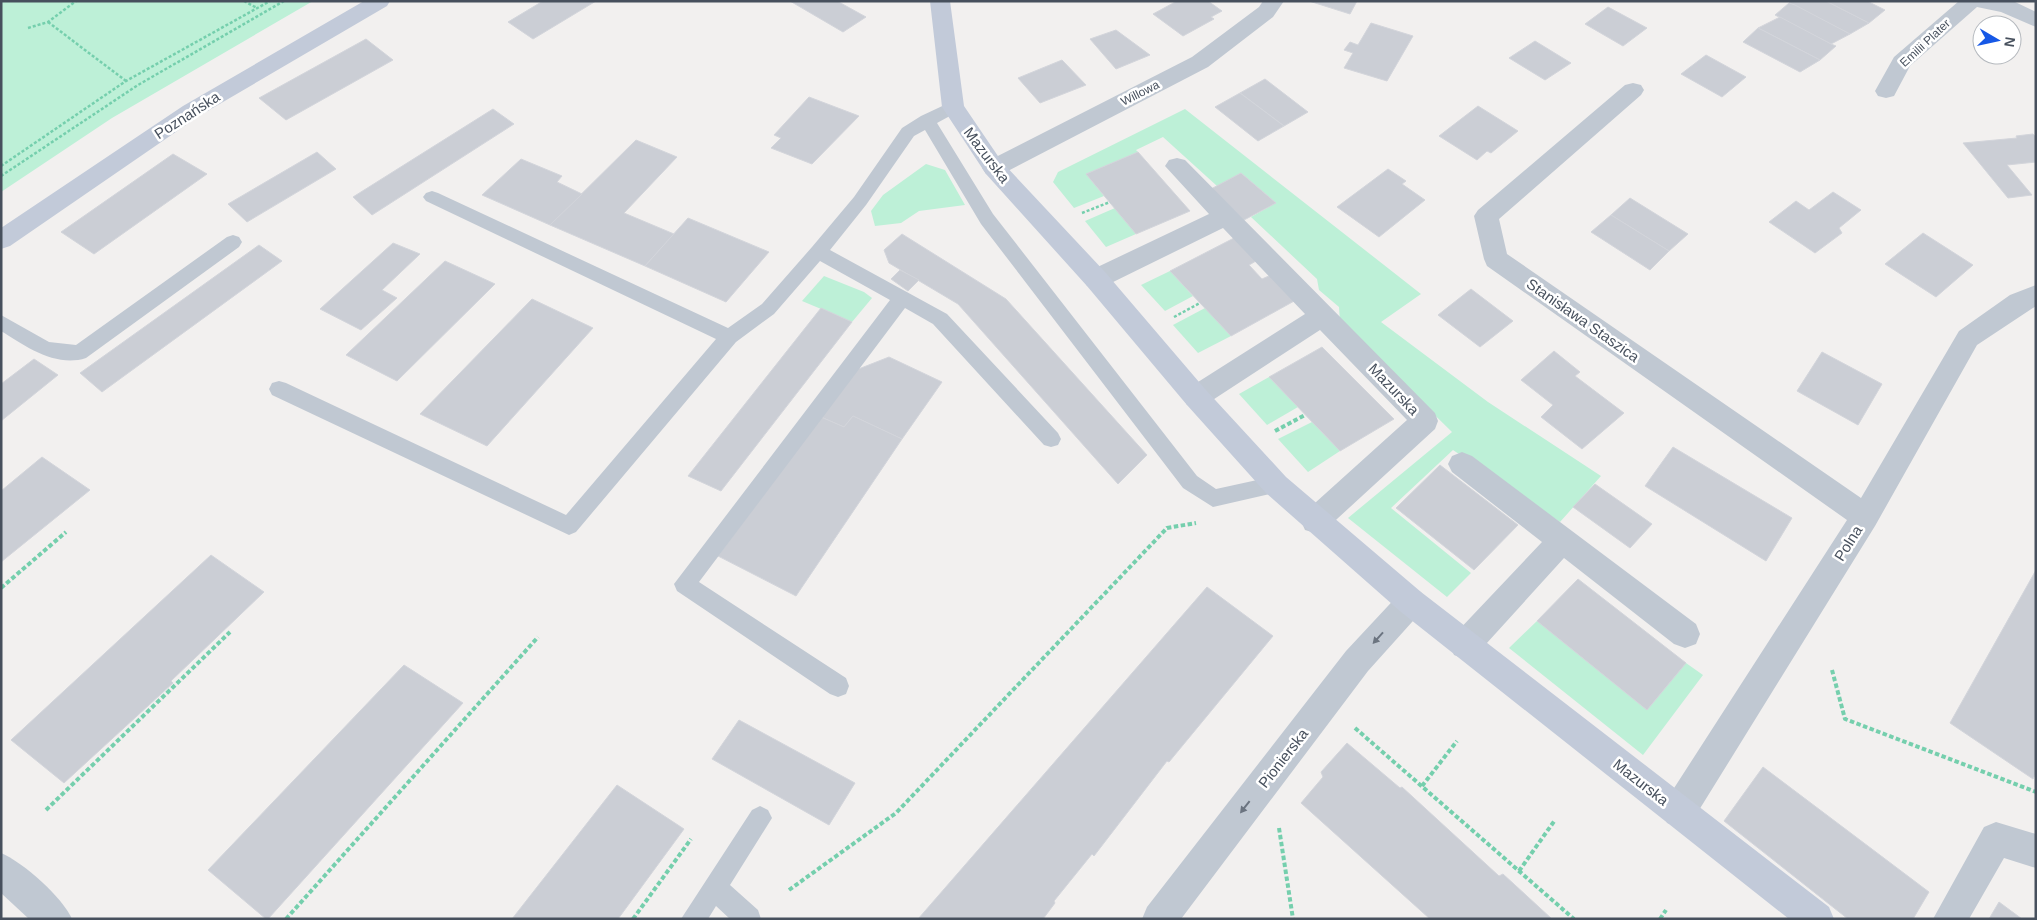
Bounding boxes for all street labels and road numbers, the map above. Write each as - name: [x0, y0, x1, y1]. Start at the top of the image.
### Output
- street label: Emilii Plater: [1897, 16, 1953, 70]
- street label: Willowa: [1118, 77, 1162, 109]
- street label: Poznańska: [151, 87, 223, 142]
- street label: Mazurska: [961, 124, 1014, 187]
- street label: Stanisława Staszica: [1523, 275, 1643, 366]
- street label: Mazurska: [1365, 360, 1423, 419]
- street label: Polna: [1831, 522, 1866, 564]
- street label: Pionierska: [1255, 725, 1312, 791]
- street label: Mazurska: [1610, 755, 1672, 809]

